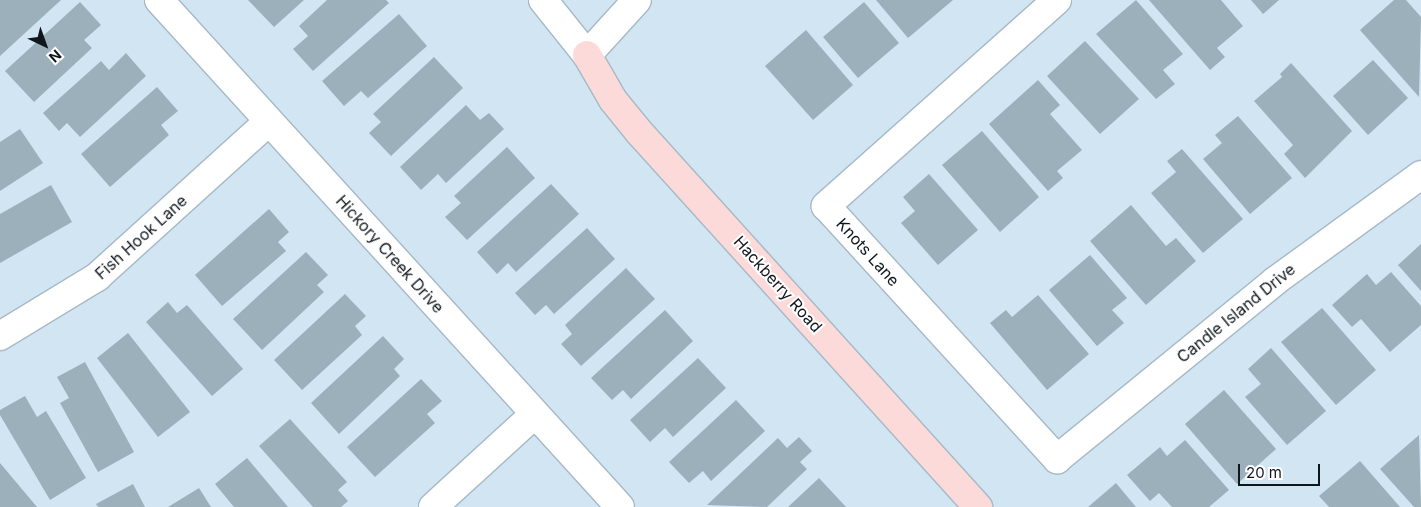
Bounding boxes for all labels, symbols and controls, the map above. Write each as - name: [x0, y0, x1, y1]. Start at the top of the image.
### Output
- north arrow: [20, 20, 70, 70]
- text: N: [46, 47, 65, 66]
- street label: Fish Hook Lane: [91, 191, 191, 283]
- street label: Hickory Creek Drive: [332, 191, 448, 317]
- street label: Knots Lane: [833, 214, 903, 290]
- street label: Hackberry Road: [730, 232, 826, 336]
- street label: Candle Island Drive: [1173, 259, 1299, 367]
- scale bar: [1241, 454, 1324, 486]
- text: 20 m: [1246, 463, 1282, 482]

